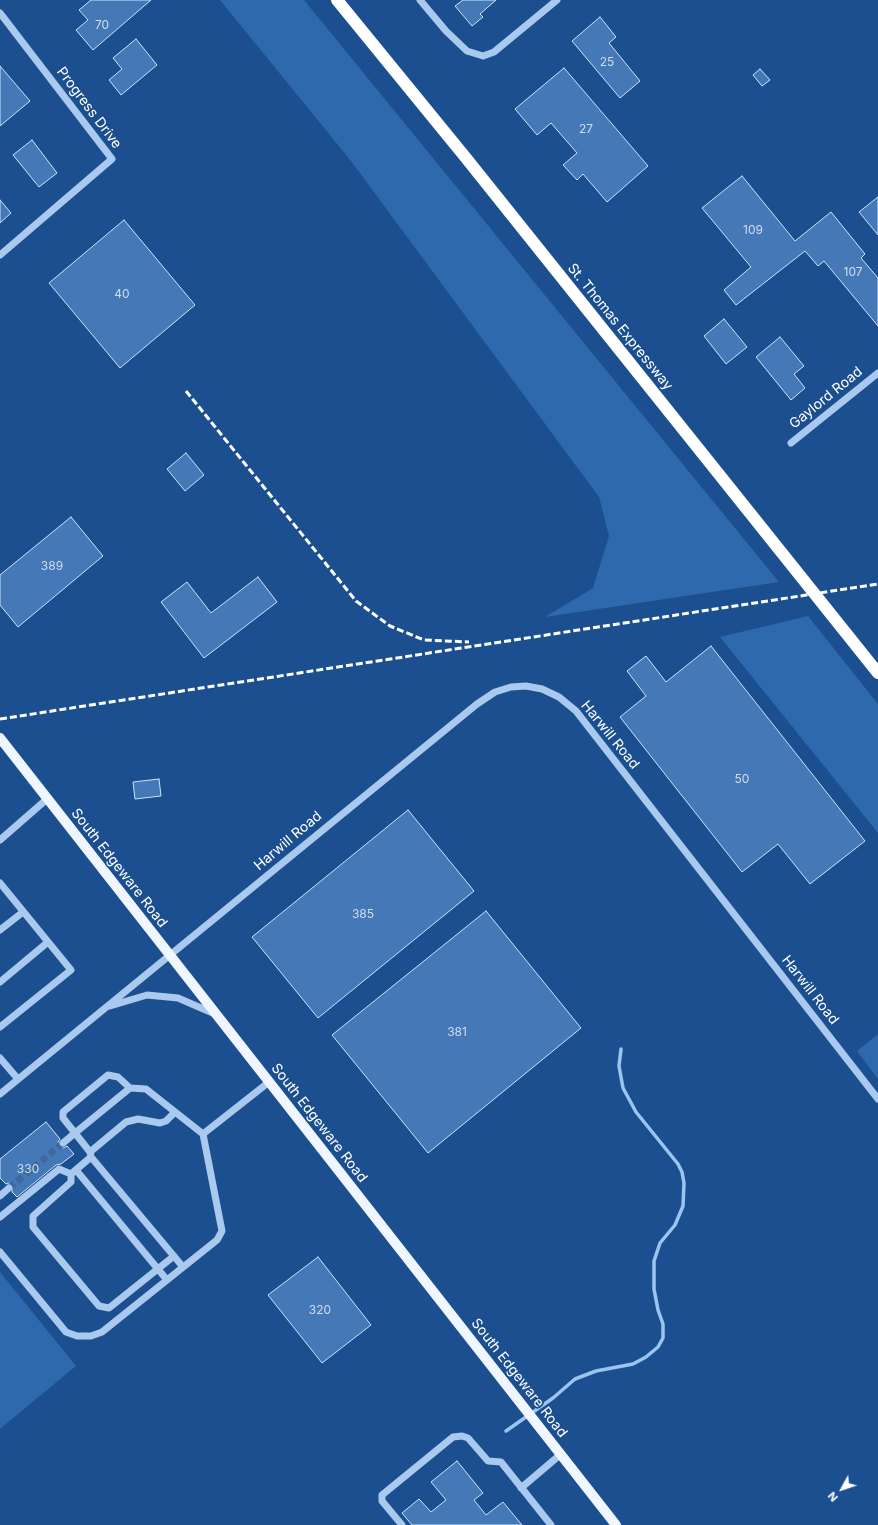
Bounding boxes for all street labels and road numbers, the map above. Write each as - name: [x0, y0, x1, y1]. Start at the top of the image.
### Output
- street label: Progress Drive: [53, 64, 125, 152]
- street label: St. Thomas Expressway: [564, 260, 676, 394]
- street label: Gaylord Road: [786, 363, 866, 433]
- street label: Harwill Road: [577, 697, 643, 773]
- street label: South Edgeware Road: [67, 805, 171, 931]
- street label: Harwill Road: [251, 808, 325, 874]
- street label: Harwill Road: [778, 952, 842, 1028]
- street label: South Edgeware Road: [267, 1060, 371, 1186]
- street label: South Edgeware Road: [467, 1315, 571, 1441]

